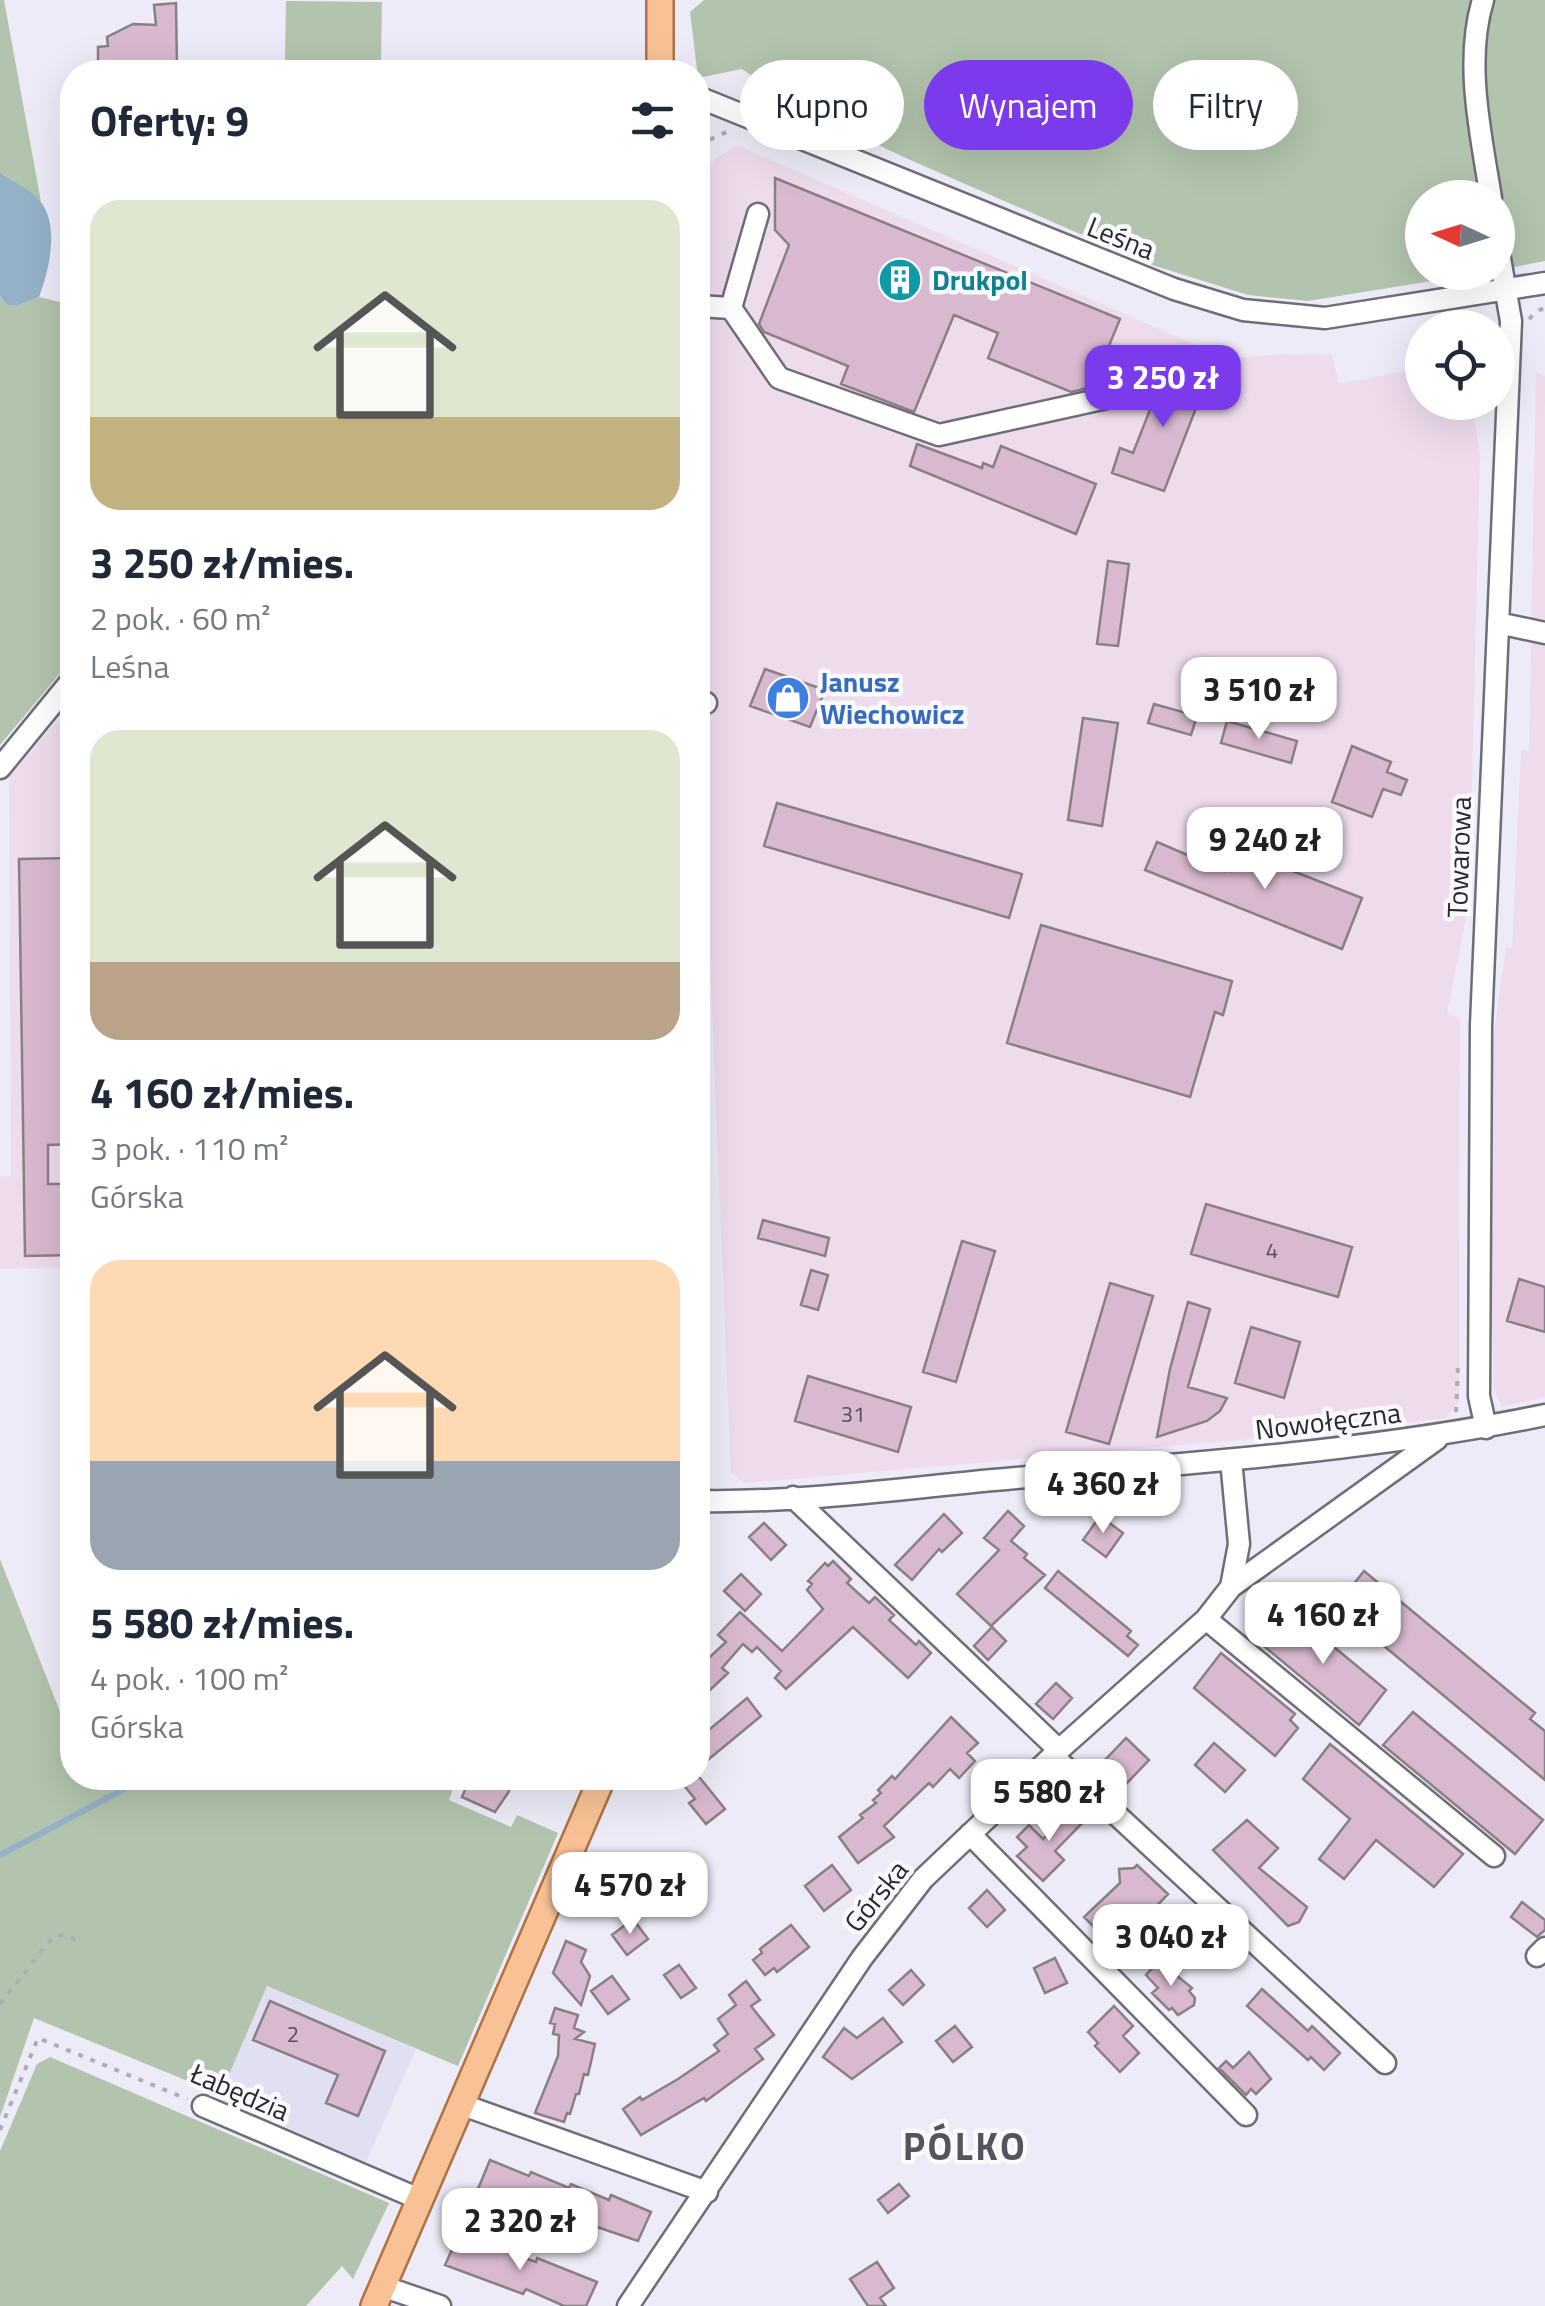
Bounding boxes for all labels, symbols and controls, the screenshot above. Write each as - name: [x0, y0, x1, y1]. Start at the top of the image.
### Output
- chip: Kupno: [740, 60, 904, 150]
- chip: Wynajem: [924, 60, 1133, 150]
- chip: Filtry: [1153, 60, 1298, 150]
- text: Oferty: 9: [90, 88, 249, 152]
- icon: filters: [625, 93, 680, 148]
- north arrow: [1405, 180, 1515, 290]
- map controls: [1405, 180, 1515, 420]
- street label: Leśna: [1081, 205, 1161, 270]
- building icon: Drukpol: [877, 257, 923, 303]
- place label: Drukpol: [932, 258, 1028, 301]
- icon: home: [295, 265, 475, 445]
- button: locate: [1405, 310, 1515, 420]
- pin: 3 250 zł: [1060, 345, 1266, 430]
- text: 3 250 zł: [1107, 353, 1219, 401]
- text: 3 250 zł/mies.: [90, 530, 354, 594]
- text: 2 pok. · 60 m²: [90, 594, 271, 642]
- text: Leśna: [90, 642, 169, 690]
- pin: 3 510 zł: [1156, 657, 1362, 742]
- place label: Janusz Wiechowicz: [820, 660, 964, 735]
- text: 3 510 zł: [1203, 665, 1315, 713]
- shop icon: Janusz Wiechowicz: [765, 675, 811, 721]
- icon: home: [295, 795, 475, 975]
- street label: Towarowa: [1435, 796, 1482, 918]
- pin: 9 240 zł: [1162, 807, 1368, 892]
- text: 9 240 zł: [1209, 815, 1321, 863]
- text: 4 160 zł/mies.: [90, 1060, 354, 1124]
- text: 3 pok. · 110 m²: [90, 1124, 289, 1172]
- text: Górska: [90, 1172, 184, 1220]
- house number: 4: [1266, 1233, 1278, 1267]
- icon: home: [295, 1325, 475, 1505]
- street label: Nowołęczna: [1253, 1390, 1403, 1451]
- house number: 31: [841, 1397, 865, 1431]
- pin: 4 360 zł: [1000, 1451, 1206, 1536]
- text: 4 360 zł: [1047, 1459, 1159, 1507]
- pin: 4 160 zł: [1220, 1582, 1426, 1667]
- text: 5 580 zł/mies.: [90, 1590, 354, 1654]
- text: 4 160 zł: [1267, 1590, 1379, 1638]
- text: 4 pok. · 100 m²: [90, 1654, 289, 1702]
- text: Górska: [90, 1702, 184, 1750]
- pin: 5 580 zł: [946, 1759, 1152, 1844]
- text: 5 580 zł: [993, 1767, 1105, 1815]
- street label: Górska: [833, 1850, 918, 1941]
- pin: 4 570 zł: [527, 1852, 733, 1937]
- text: 4 570 zł: [574, 1860, 686, 1908]
- pin: 3 040 zł: [1068, 1904, 1274, 1989]
- text: 3 040 zł: [1115, 1912, 1227, 1960]
- house number: 2: [287, 2017, 299, 2051]
- street label: Łabędzia: [183, 2051, 297, 2132]
- district label: PÓLKO: [903, 2117, 1027, 2175]
- pin: 2 320 zł: [417, 2188, 623, 2273]
- text: 2 320 zł: [464, 2196, 576, 2244]

